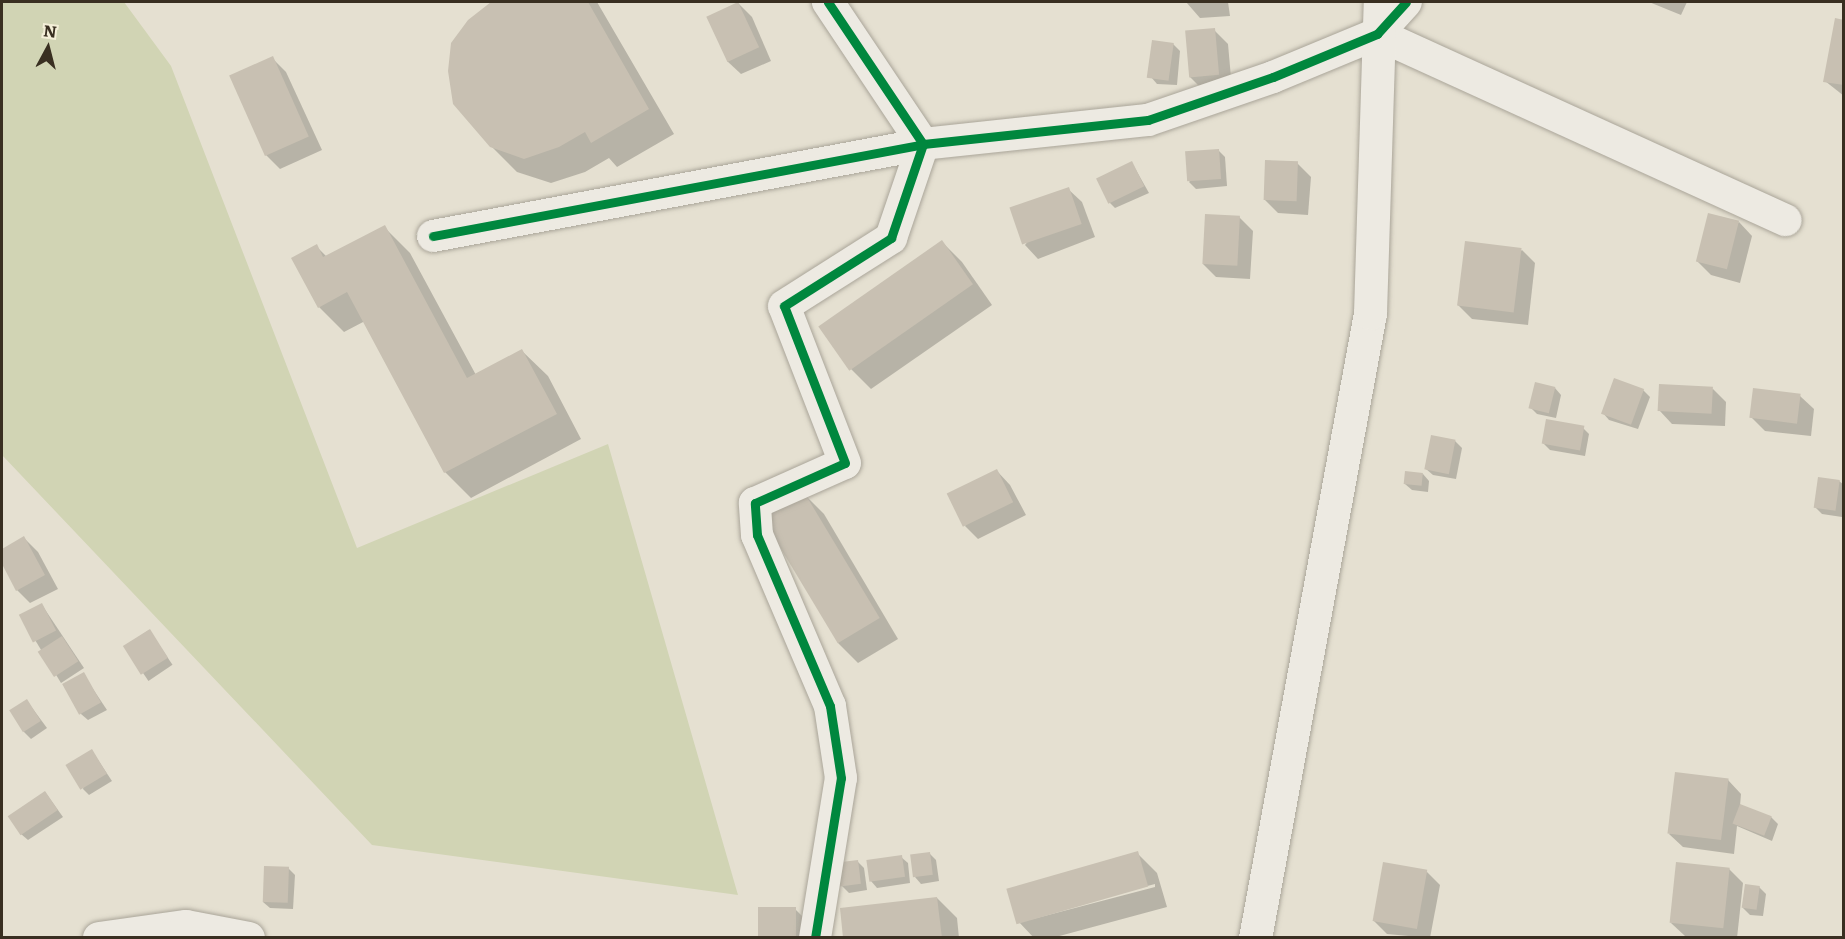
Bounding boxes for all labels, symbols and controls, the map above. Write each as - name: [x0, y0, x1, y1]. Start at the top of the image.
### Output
- text: N: [42, 17, 58, 43]
- north arrow: [18, 18, 78, 78]

